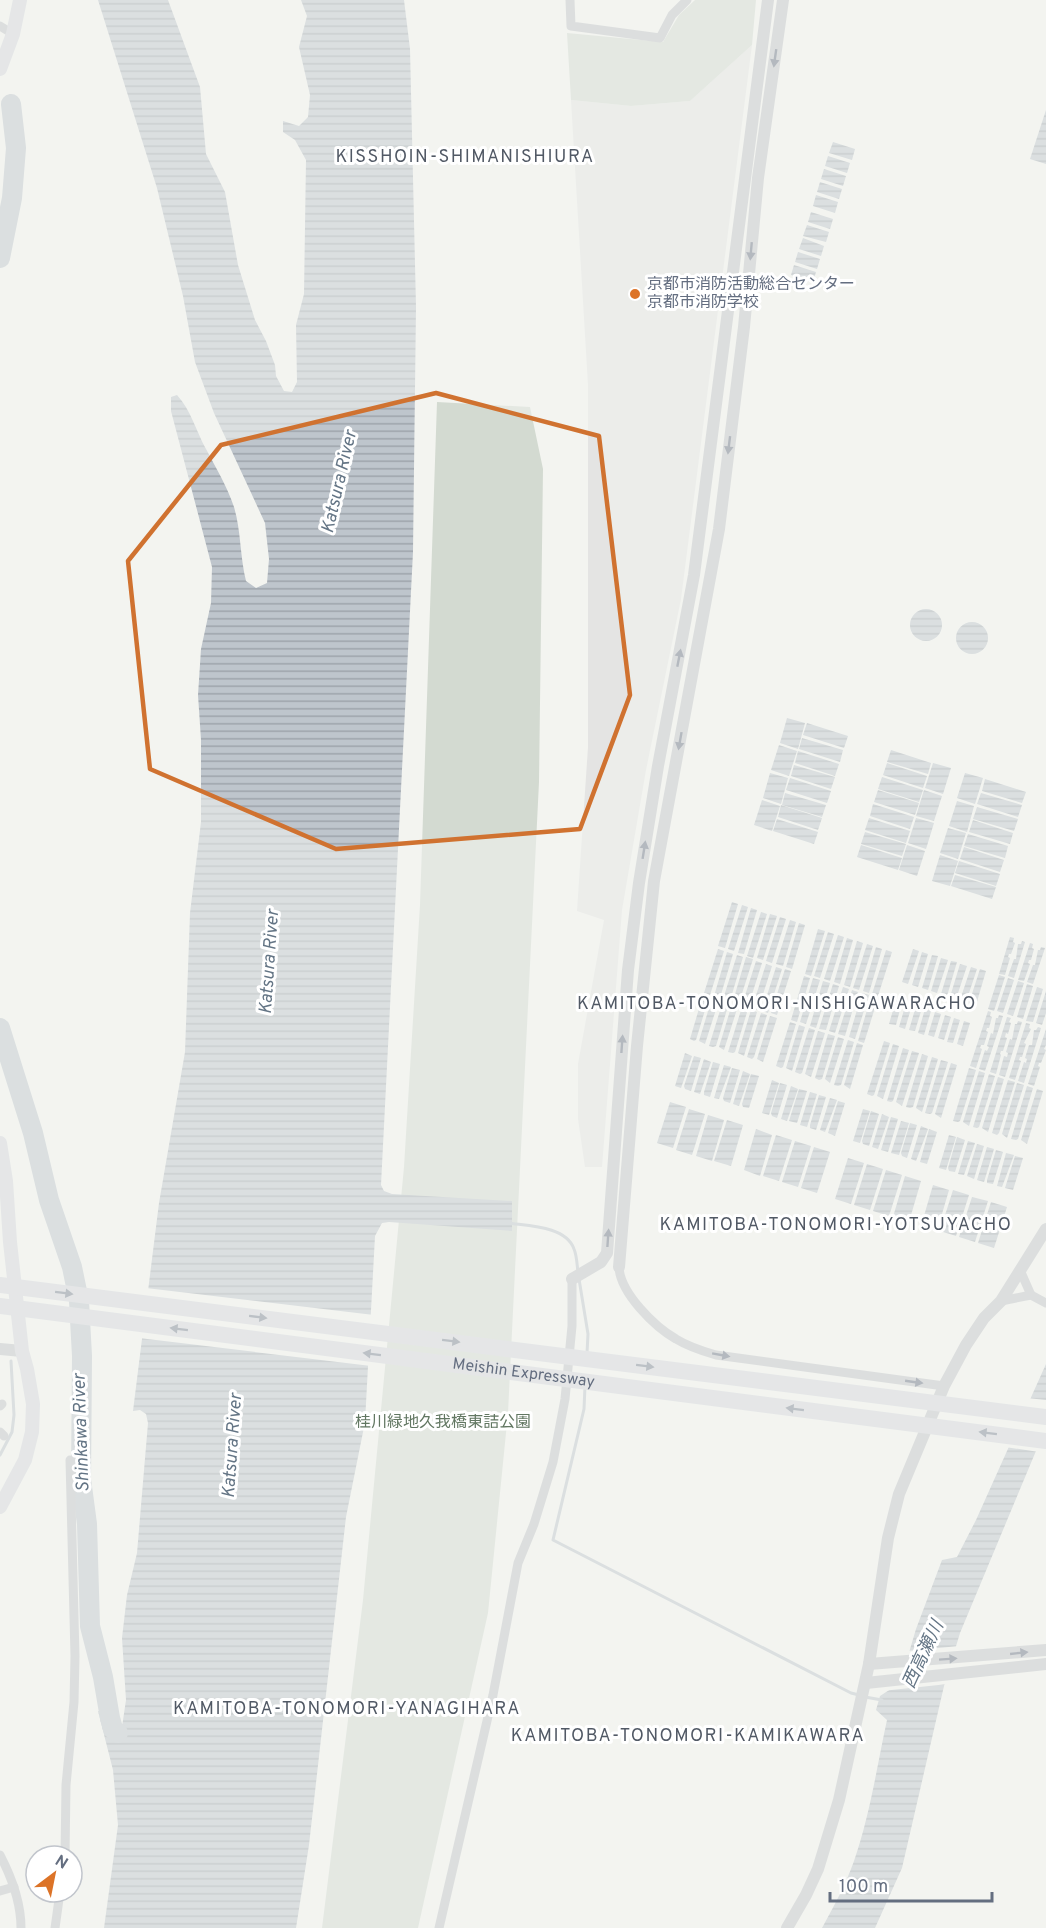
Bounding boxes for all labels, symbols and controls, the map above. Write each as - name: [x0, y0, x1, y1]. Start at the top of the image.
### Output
- one-way arrow: [771, 49, 780, 68]
- district label: KISSHOIN-SHIMANISHIURA: [335, 146, 595, 169]
- one-way arrow: [746, 242, 756, 261]
- place label: 京都市消防活動総合センター 京都市消防学校: [647, 275, 855, 313]
- marker: 京都市消防活動総合センター 京都市消防学校: [628, 287, 642, 301]
- water label: Katsura River: [317, 426, 363, 536]
- one-way arrow: [725, 436, 734, 455]
- one-way arrow: [675, 649, 684, 668]
- one-way arrow: [675, 732, 684, 751]
- one-way arrow: [640, 841, 649, 860]
- water label: Katsura River: [255, 907, 285, 1015]
- district label: KAMITOBA-TONOMORI-NISHIGAWARACHO: [577, 993, 977, 1016]
- one-way arrow: [618, 1034, 627, 1053]
- district label: KAMITOBA-TONOMORI-YOTSUYACHO: [660, 1214, 1012, 1237]
- one-way arrow: [603, 1229, 612, 1248]
- one-way arrow: [55, 1288, 74, 1298]
- one-way arrow: [248, 1312, 267, 1322]
- one-way arrow: [169, 1325, 188, 1334]
- one-way arrow: [442, 1337, 461, 1346]
- one-way arrow: [362, 1350, 381, 1359]
- one-way arrow: [712, 1351, 731, 1360]
- street label: Meishin Expressway: [451, 1354, 596, 1393]
- one-way arrow: [635, 1361, 654, 1371]
- water label: Shinkawa River: [68, 1371, 96, 1493]
- one-way arrow: [905, 1377, 924, 1386]
- water label: Katsura River: [218, 1391, 248, 1499]
- one-way arrow: [785, 1404, 804, 1413]
- park label: 桂川緑地久我橋東詰公園: [355, 1413, 531, 1433]
- one-way arrow: [978, 1429, 997, 1438]
- water label: 西高瀬川: [898, 1616, 950, 1692]
- one-way arrow: [1010, 1648, 1029, 1658]
- one-way arrow: [939, 1654, 958, 1663]
- district label: KAMITOBA-TONOMORI-YANAGIHARA: [173, 1698, 521, 1721]
- district label: KAMITOBA-TONOMORI-KAMIKAWARA: [511, 1725, 865, 1748]
- north arrow: [24, 1844, 84, 1904]
- text: N: [51, 1851, 71, 1875]
- scale bar: [830, 1865, 992, 1903]
- text: 100 m: [839, 1876, 888, 1899]

